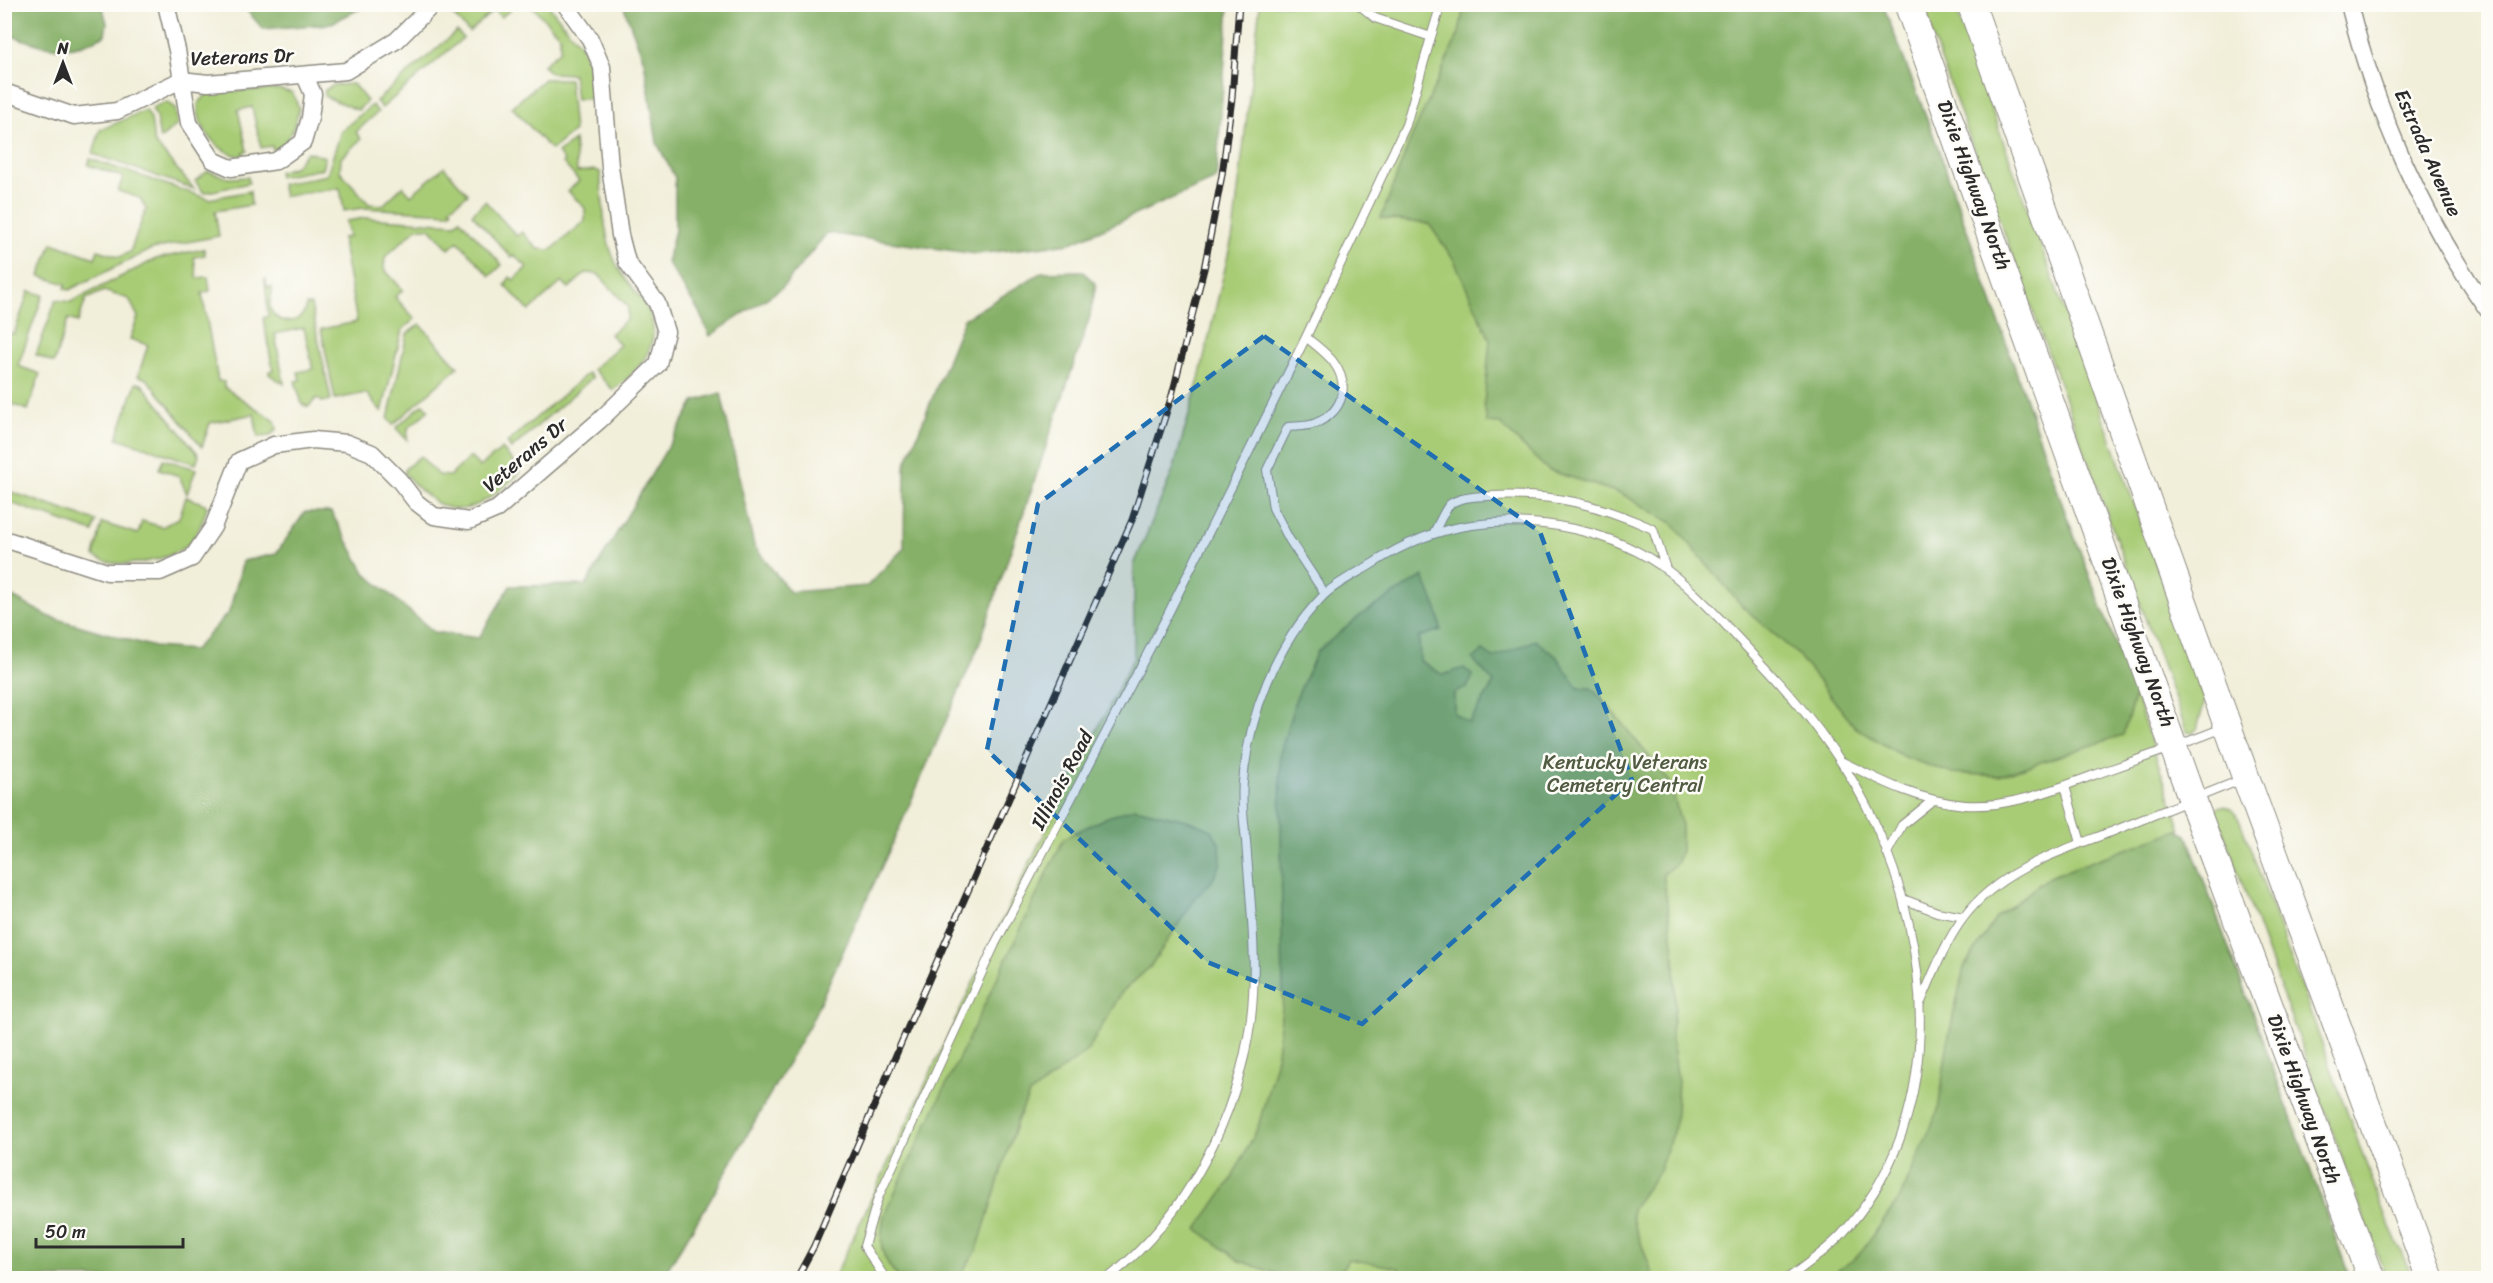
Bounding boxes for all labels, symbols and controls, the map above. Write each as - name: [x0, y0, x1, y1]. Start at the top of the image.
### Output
- north arrow: [33, 33, 93, 93]
- text: N: [56, 34, 69, 63]
- street label: Veterans Dr: [190, 38, 296, 76]
- street label: Estrada Avenue: [2384, 83, 2472, 223]
- street label: Dixie Highway North: [1927, 95, 2021, 275]
- street label: Veterans Dr: [474, 407, 577, 502]
- street label: Dixie Highway North: [2091, 552, 2185, 732]
- street label: Illinois Road: [1021, 723, 1104, 837]
- park label: Kentucky Veterans Cemetery Central: [1543, 745, 1708, 803]
- street label: Dixie Highway North: [2257, 1009, 2351, 1189]
- scale bar: [36, 1211, 183, 1249]
- text: 50 m: [45, 1216, 86, 1248]

